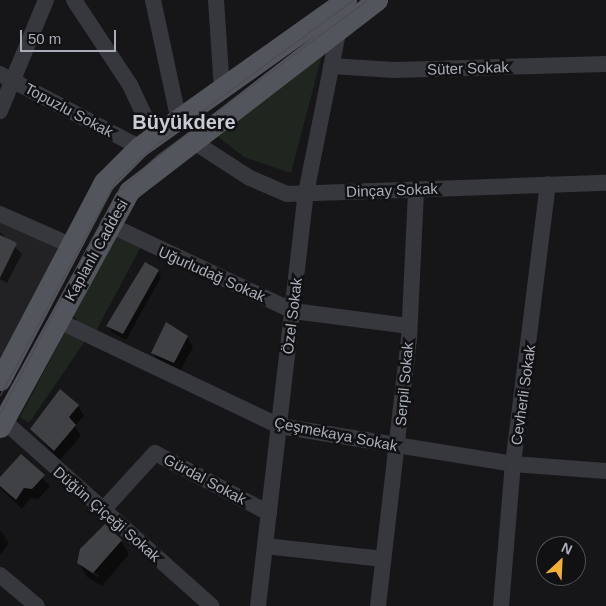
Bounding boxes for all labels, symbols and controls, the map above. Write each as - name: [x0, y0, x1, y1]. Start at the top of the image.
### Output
- scale bar: [22, 20, 119, 52]
- text: 50 m: [28, 30, 61, 47]
- street label: Süter Sokak: [427, 58, 509, 78]
- street label: Topuzlu Sokak: [22, 79, 116, 141]
- district label: Büyükdere: [132, 110, 236, 134]
- street label: Dinçay Sokak: [346, 179, 438, 201]
- street label: Kaplanlı Caddesi: [61, 196, 131, 304]
- street label: Uğurludağ Sokak: [156, 242, 268, 306]
- street label: Özel Sokak: [278, 277, 306, 355]
- street label: Serpil Sokak: [391, 341, 417, 427]
- street label: Cevherli Sokak: [507, 344, 539, 446]
- street label: Çeşmekaya Sokak: [273, 413, 399, 455]
- street label: Gürdal Sokak: [161, 450, 249, 508]
- street label: Düğün Çiçeği Sokak: [50, 463, 164, 565]
- north arrow: [536, 536, 586, 586]
- text: N: [559, 539, 575, 558]

